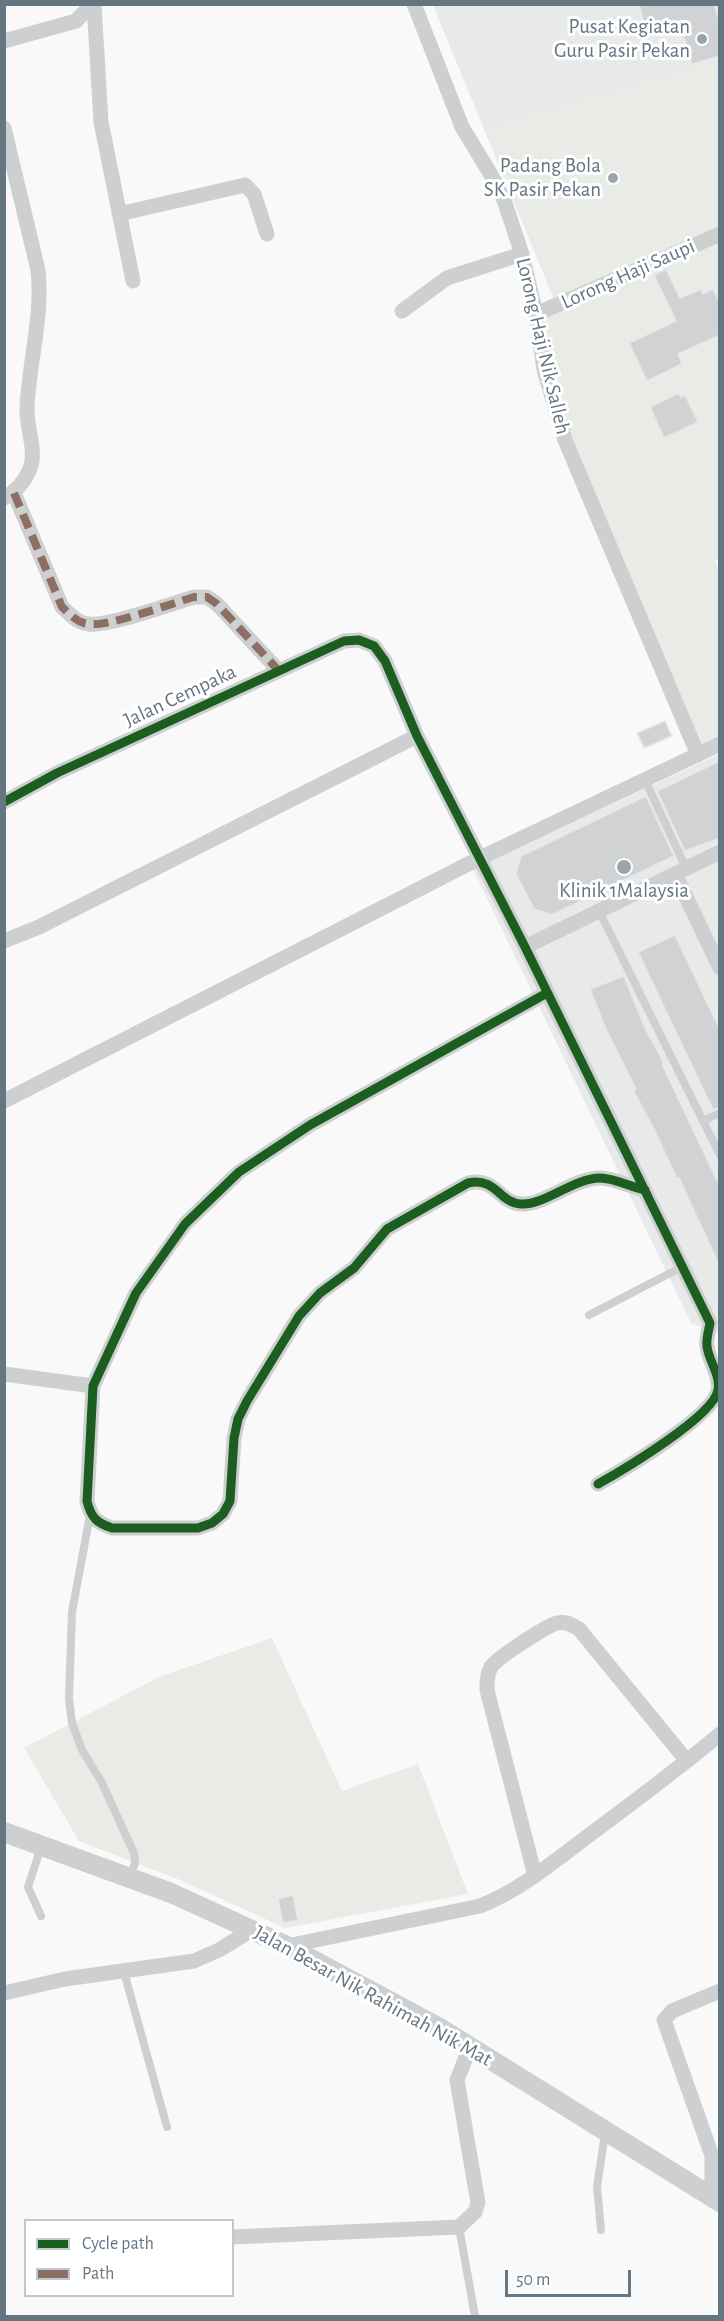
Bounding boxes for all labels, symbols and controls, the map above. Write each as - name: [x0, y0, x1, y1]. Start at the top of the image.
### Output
- place label: Pusat Kegiatan Guru Pasir Pekan: [554, 14, 690, 64]
- marker: Pusat Kegiatan Guru Pasir Pekan: [695, 32, 709, 46]
- place label: Padang Bola SK Pasir Pekan: [484, 153, 601, 203]
- marker: Padang Bola SK Pasir Pekan: [606, 171, 620, 185]
- street label: Lorong Haji Saupi: [557, 233, 699, 315]
- street label: Lorong Haji Nik Salleh: [510, 255, 576, 437]
- street label: Jalan Cempaka: [120, 659, 240, 733]
- marker: Klinik 1Malaysia: [615, 858, 633, 876]
- place label: Klinik 1Malaysia: [559, 878, 689, 904]
- street label: Jalan Besar Nik Rahimah Nik Mat: [249, 1920, 497, 2072]
- legend: [24, 2219, 234, 2297]
- text: Cycle path: [82, 2235, 154, 2253]
- scale bar: [508, 2258, 634, 2296]
- text: Path: [82, 2265, 114, 2283]
- text: 50 m: [516, 2271, 550, 2289]

